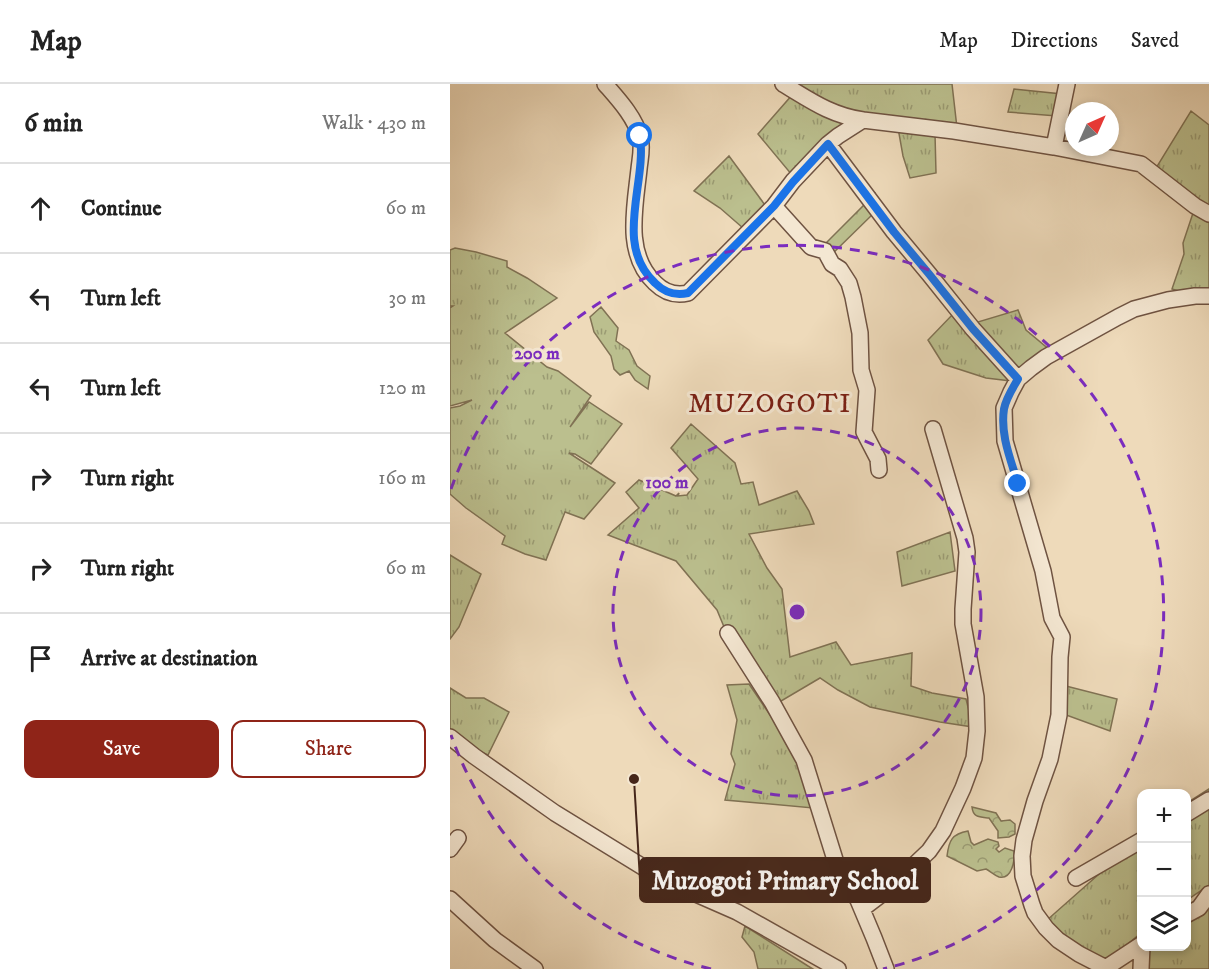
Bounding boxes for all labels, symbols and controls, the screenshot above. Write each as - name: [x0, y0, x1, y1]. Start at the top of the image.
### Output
- text: Map: [30, 24, 82, 59]
- text: Map: [939, 28, 978, 54]
- text: Directions: [1011, 28, 1098, 54]
- text: Saved: [1131, 28, 1179, 54]
- north arrow: [1065, 102, 1119, 156]
- text: 6 min: [24, 107, 83, 140]
- text: Walk · 430 m: [322, 111, 426, 136]
- route start: [626, 122, 652, 148]
- icon: ahead: [24, 192, 57, 225]
- text: Continue: [81, 195, 162, 222]
- text: 60 m: [386, 196, 426, 221]
- icon: left: [24, 282, 57, 315]
- text: Turn left: [81, 285, 161, 312]
- text: 30 m: [388, 286, 426, 311]
- text: 200 m: [514, 343, 560, 365]
- icon: left: [24, 372, 57, 405]
- text: Turn left: [81, 375, 161, 402]
- text: 120 m: [379, 376, 426, 401]
- district label: MUZOGOTI: [688, 387, 852, 421]
- icon: right: [24, 462, 57, 495]
- text: Turn right: [81, 465, 174, 492]
- text: 160 m: [378, 466, 426, 491]
- route end: [1004, 470, 1030, 496]
- text: 100 m: [645, 472, 689, 494]
- icon: right: [24, 552, 57, 585]
- text: Turn right: [81, 555, 174, 582]
- text: 60 m: [386, 556, 426, 581]
- centre of rings: [787, 602, 807, 622]
- icon: arrive: [24, 642, 57, 675]
- text: Arrive at destination: [81, 645, 258, 672]
- button: Save: [24, 720, 219, 778]
- button: Share: [231, 720, 426, 778]
- map controls: [1137, 789, 1191, 951]
- button: +: [1137, 789, 1191, 843]
- button: −: [1137, 843, 1191, 897]
- callout: Muzogoti Primary School: [640, 858, 930, 902]
- text: Muzogoti Primary School: [652, 865, 920, 898]
- button: layers: [1137, 897, 1191, 951]

